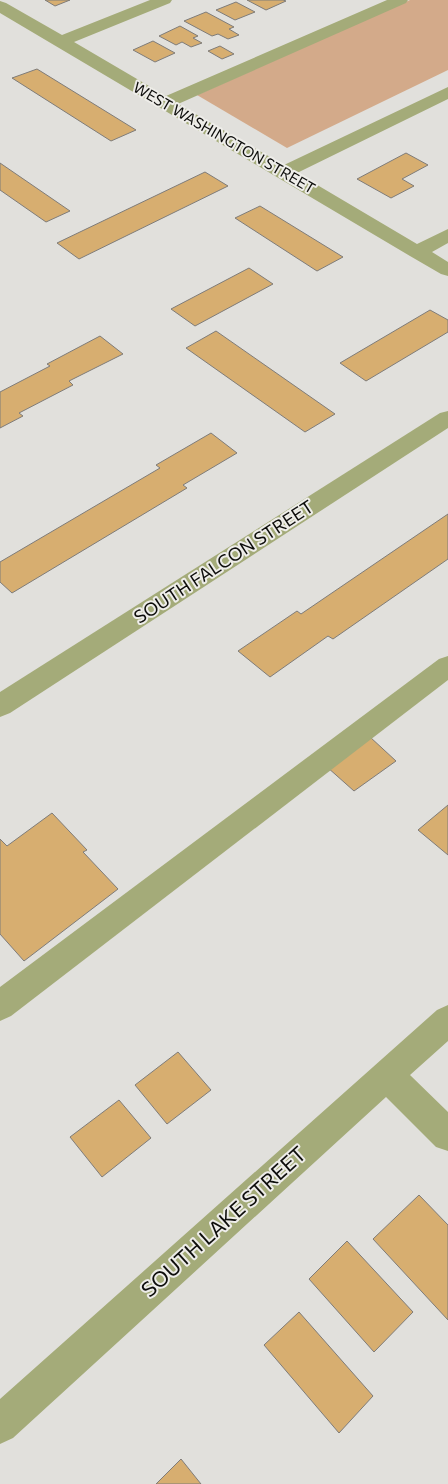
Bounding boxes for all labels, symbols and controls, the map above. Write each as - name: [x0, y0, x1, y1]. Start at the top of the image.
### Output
- street label: WEST WASHINGTON STREET: [130, 77, 319, 197]
- street label: SOUTH FALCON STREET: [129, 495, 317, 628]
- street label: SOUTH LAKE STREET: [135, 1140, 311, 1301]

